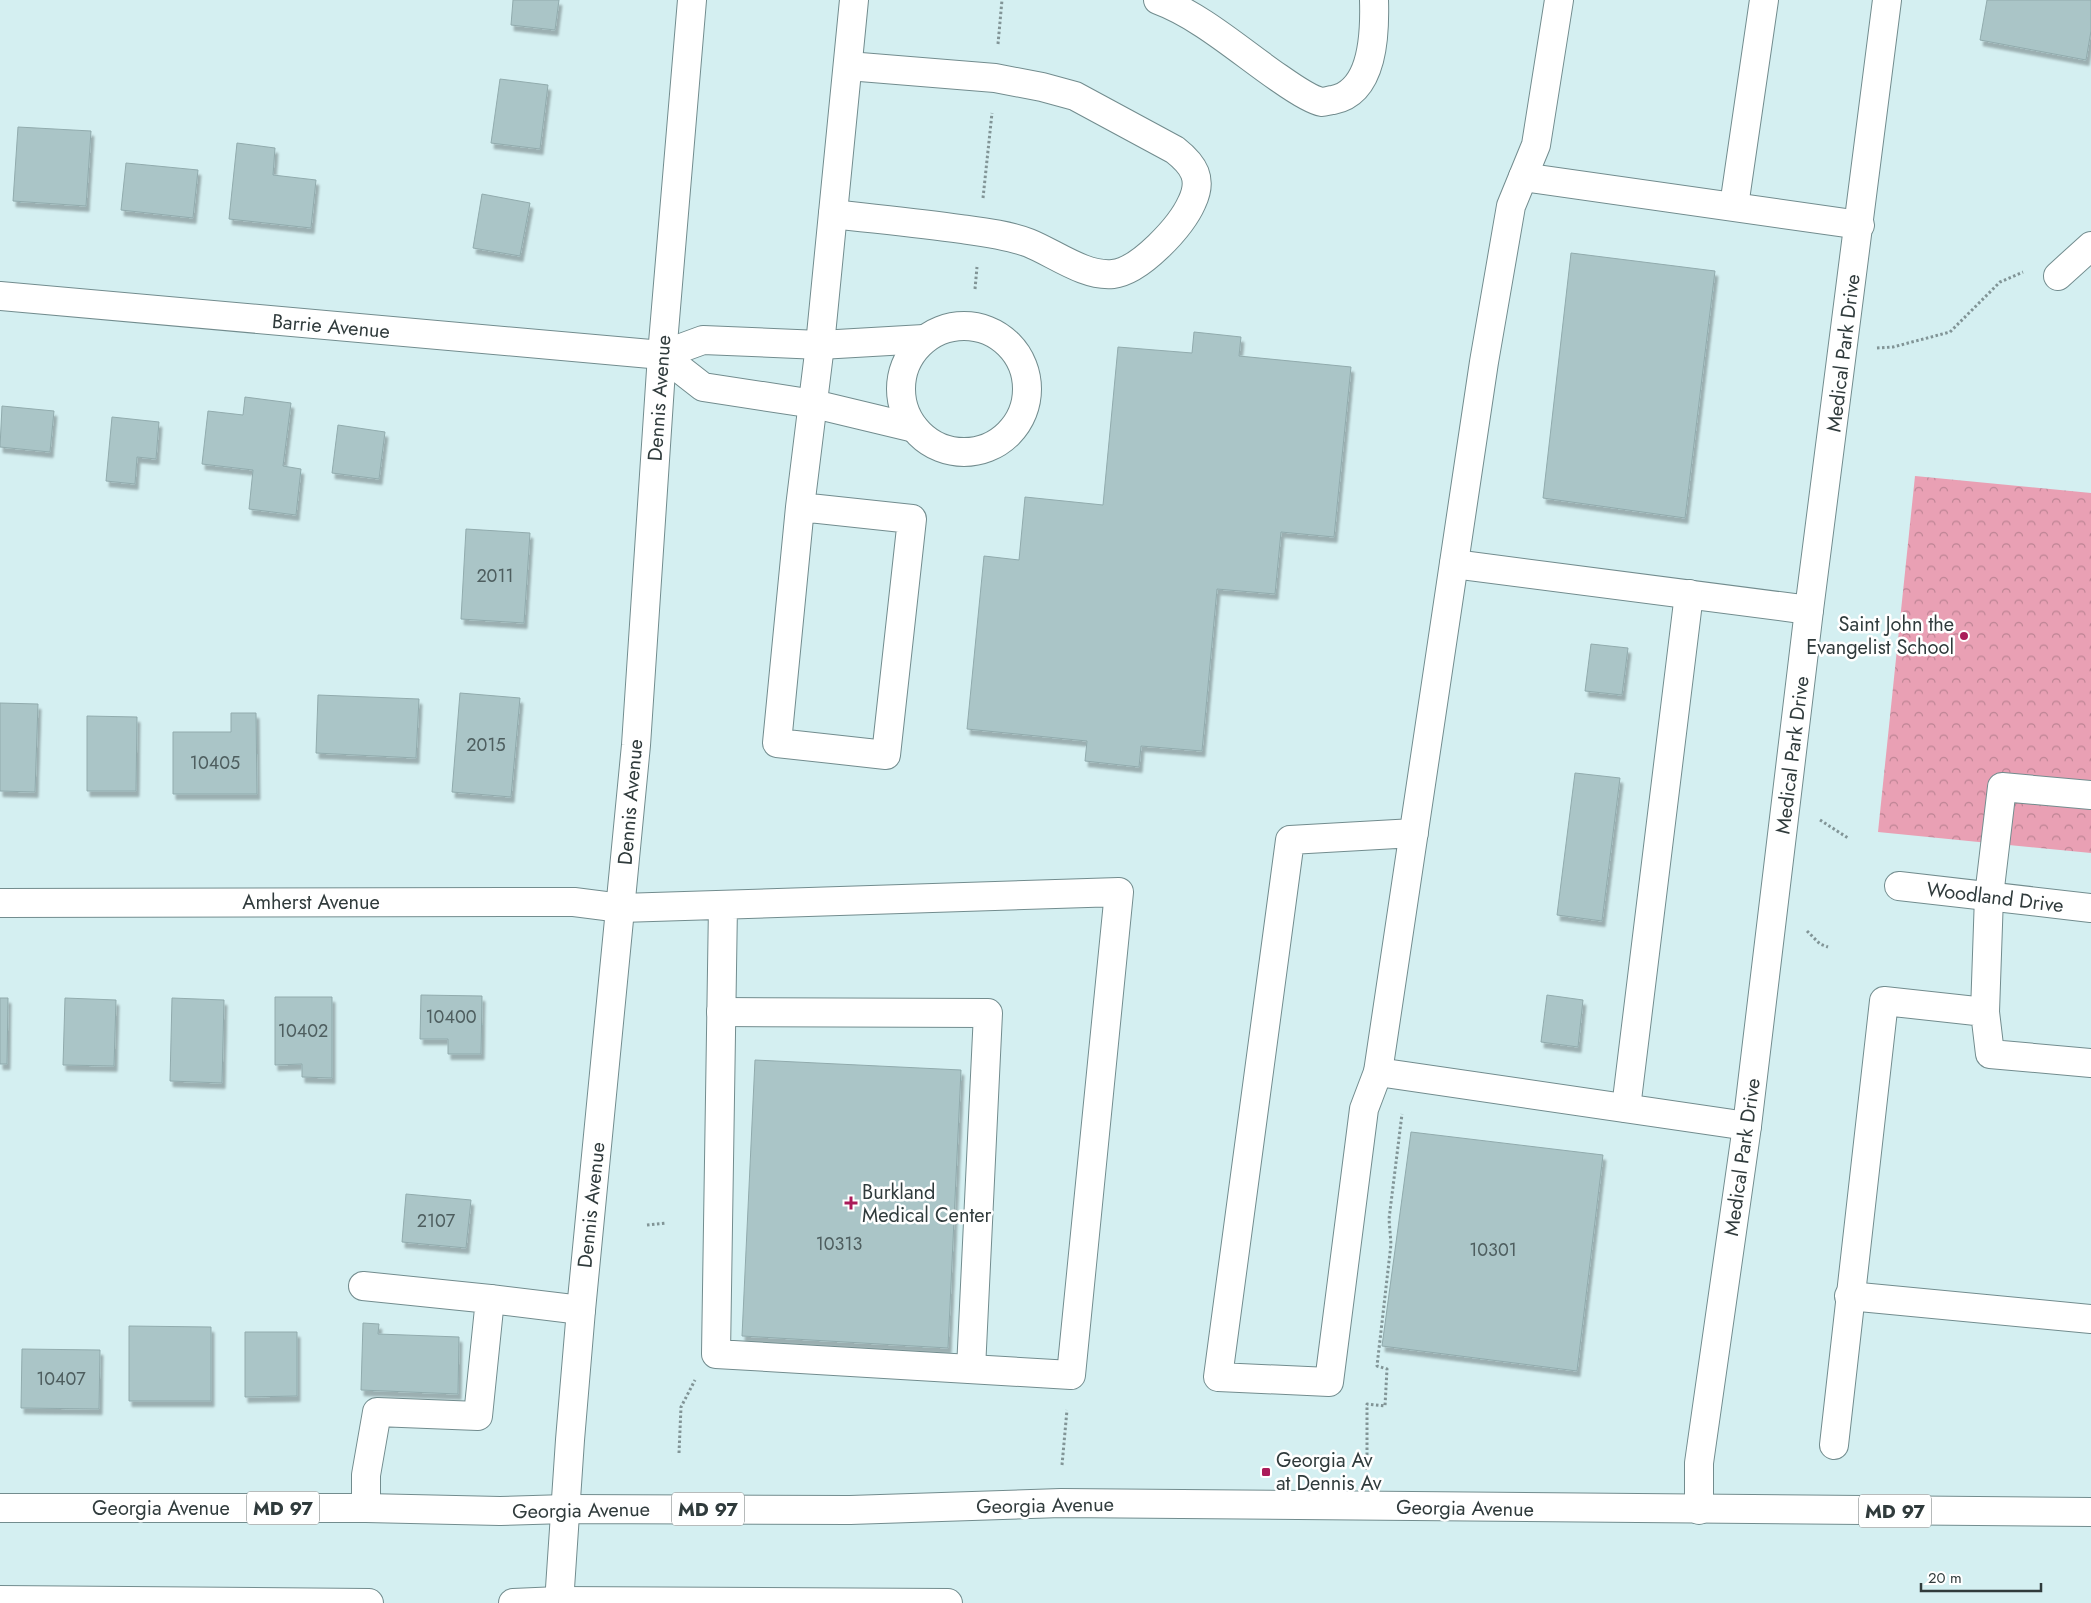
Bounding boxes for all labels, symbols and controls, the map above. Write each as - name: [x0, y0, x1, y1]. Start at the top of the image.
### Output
- street label: Medical Park Drive: [1819, 272, 1868, 434]
- street label: Barrie Avenue: [271, 307, 391, 346]
- street label: Dennis Avenue: [641, 334, 678, 462]
- house number: 2011: [476, 563, 514, 589]
- place label: Saint John the Evangelist School: [1806, 610, 1954, 662]
- marker: Saint John the Evangelist School: [1958, 630, 1970, 642]
- street label: Medical Park Drive: [1768, 674, 1817, 836]
- house number: 2015: [466, 732, 506, 758]
- street label: Dennis Avenue: [611, 738, 650, 866]
- house number: 10405: [190, 750, 240, 776]
- street label: Woodland Drive: [1925, 875, 2065, 920]
- street label: Amherst Avenue: [242, 888, 380, 917]
- house number: 10400: [426, 1004, 477, 1030]
- house number: 10402: [278, 1018, 328, 1044]
- street label: Medical Park Drive: [1717, 1076, 1768, 1238]
- street label: Dennis Avenue: [570, 1141, 613, 1269]
- place label: Burkland Medical Center: [862, 1178, 991, 1230]
- marker: Burkland Medical Center: [844, 1196, 858, 1210]
- house number: 2107: [417, 1208, 456, 1234]
- house number: 10313: [816, 1231, 862, 1257]
- house number: 10301: [1469, 1237, 1517, 1263]
- house number: 10407: [36, 1366, 86, 1392]
- place label: Georgia Av at Dennis Av: [1276, 1446, 1382, 1498]
- marker: Georgia Av at Dennis Av: [1260, 1466, 1272, 1478]
- street label: Georgia Avenue: [976, 1490, 1114, 1521]
- road number: MD 97: [247, 1492, 319, 1525]
- road number: MD 97: [672, 1492, 744, 1526]
- street label: Georgia Avenue: [1396, 1493, 1534, 1524]
- street label: Georgia Avenue: [92, 1494, 230, 1523]
- road number: MD 97: [1859, 1494, 1931, 1528]
- street label: Georgia Avenue: [512, 1495, 650, 1526]
- scale bar: [1921, 1560, 2041, 1592]
- text: 20 m: [1928, 1567, 1962, 1589]

